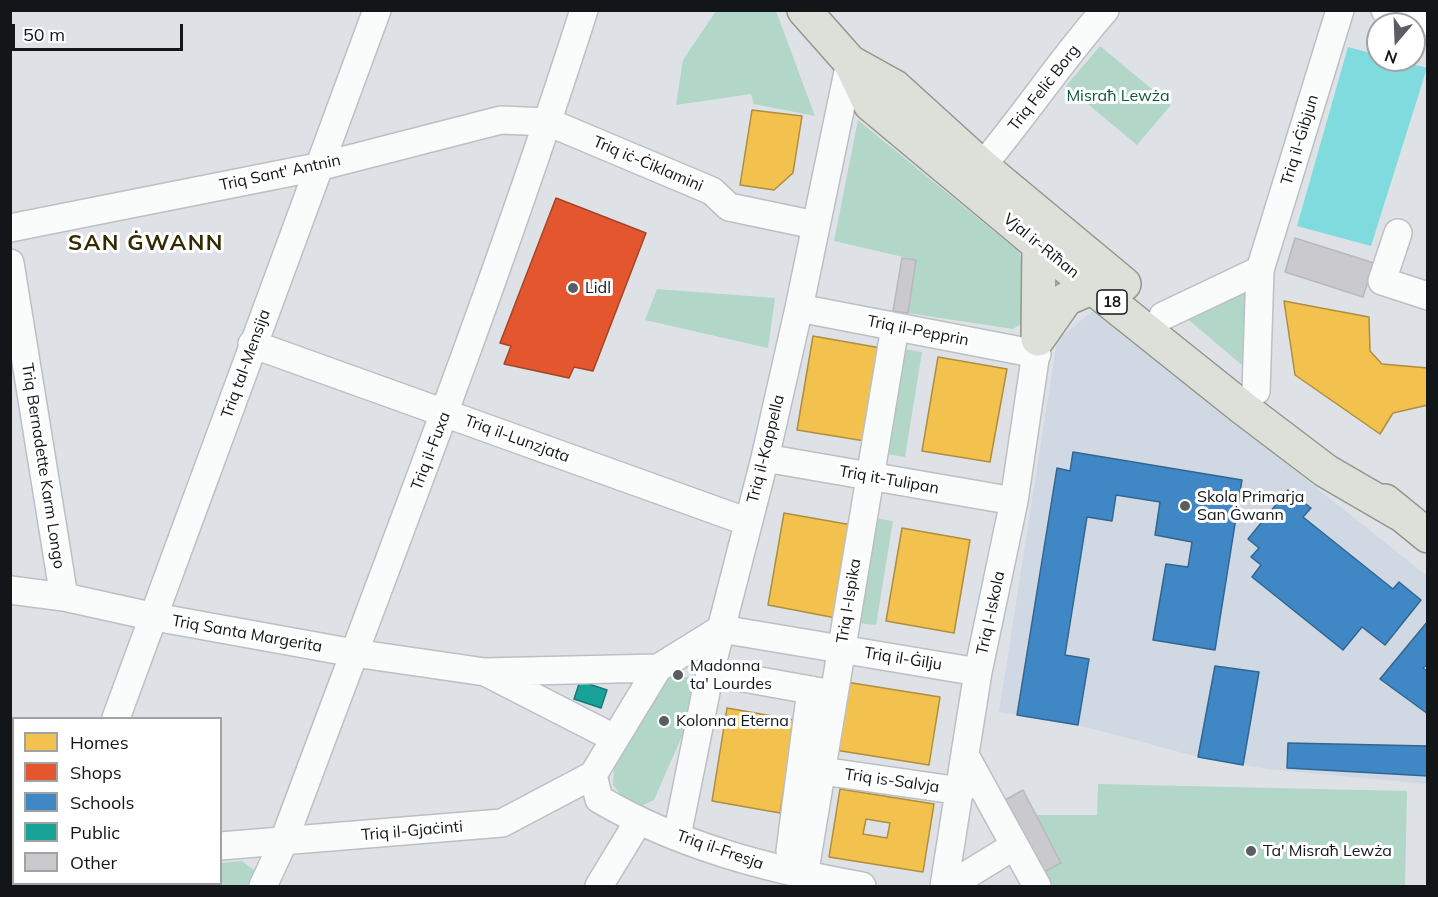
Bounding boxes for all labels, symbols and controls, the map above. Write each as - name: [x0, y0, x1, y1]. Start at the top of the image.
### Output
- scale bar: [15, 12, 186, 50]
- north arrow: [1366, 12, 1426, 72]
- text: 50 m: [23, 23, 65, 46]
- street label: Triq Feliċ Borg: [1004, 41, 1084, 135]
- text: N: [1382, 46, 1400, 69]
- park label: Misraħ Lewża: [1066, 86, 1170, 106]
- street label: Triq il-Ġibjun: [1277, 92, 1323, 188]
- street label: Triq iċ-Ċiklamini: [590, 132, 706, 196]
- street label: Triq Sant' Antnin: [218, 151, 342, 195]
- street label: Vjal ir-Riħan: [999, 210, 1083, 282]
- district label: SAN ĠWANN: [68, 230, 224, 256]
- place label: Lidl: [585, 278, 611, 298]
- marker: Lidl: [566, 281, 580, 295]
- road number: 18: [1097, 290, 1127, 314]
- street label: Triq tal-Mensija: [217, 307, 275, 421]
- street label: Triq il-Pepprin: [865, 312, 971, 350]
- street label: Triq Bernadette Karm Longo: [17, 362, 69, 570]
- street label: Triq il-Kappella: [743, 393, 789, 505]
- street label: Triq il-Fuxa: [407, 409, 455, 493]
- street label: Triq il-Lunzjata: [462, 411, 572, 467]
- street label: Triq it-Tulipan: [838, 462, 940, 498]
- place label: Skola Primarja San Ġwann: [1197, 487, 1304, 525]
- marker: Skola Primarja San Ġwann: [1178, 499, 1192, 513]
- street label: Triq l-Ispika: [833, 557, 865, 645]
- street label: Triq l-Iskola: [973, 569, 1009, 657]
- street label: Triq Santa Margerita: [170, 611, 324, 657]
- street label: Triq il-Ġilju: [863, 643, 943, 675]
- place label: Madonna ta' Lourdes: [690, 656, 772, 694]
- marker: Madonna ta' Lourdes: [671, 668, 685, 682]
- place label: Kolonna Eterna: [676, 711, 789, 731]
- marker: Kolonna Eterna: [657, 714, 671, 728]
- legend: [12, 717, 222, 885]
- text: Homes: [70, 731, 129, 754]
- text: Shops: [70, 761, 122, 784]
- street label: Triq is-Salvja: [843, 765, 941, 797]
- text: Schools: [70, 791, 134, 814]
- street label: Triq il-Gjaċinti: [360, 817, 464, 845]
- text: Public: [70, 821, 120, 844]
- street label: Triq il-Fresja: [674, 826, 766, 874]
- place label: Ta' Misraħ Lewża: [1263, 841, 1392, 861]
- marker: Ta' Misraħ Lewża: [1244, 844, 1258, 858]
- text: Other: [70, 851, 117, 874]

